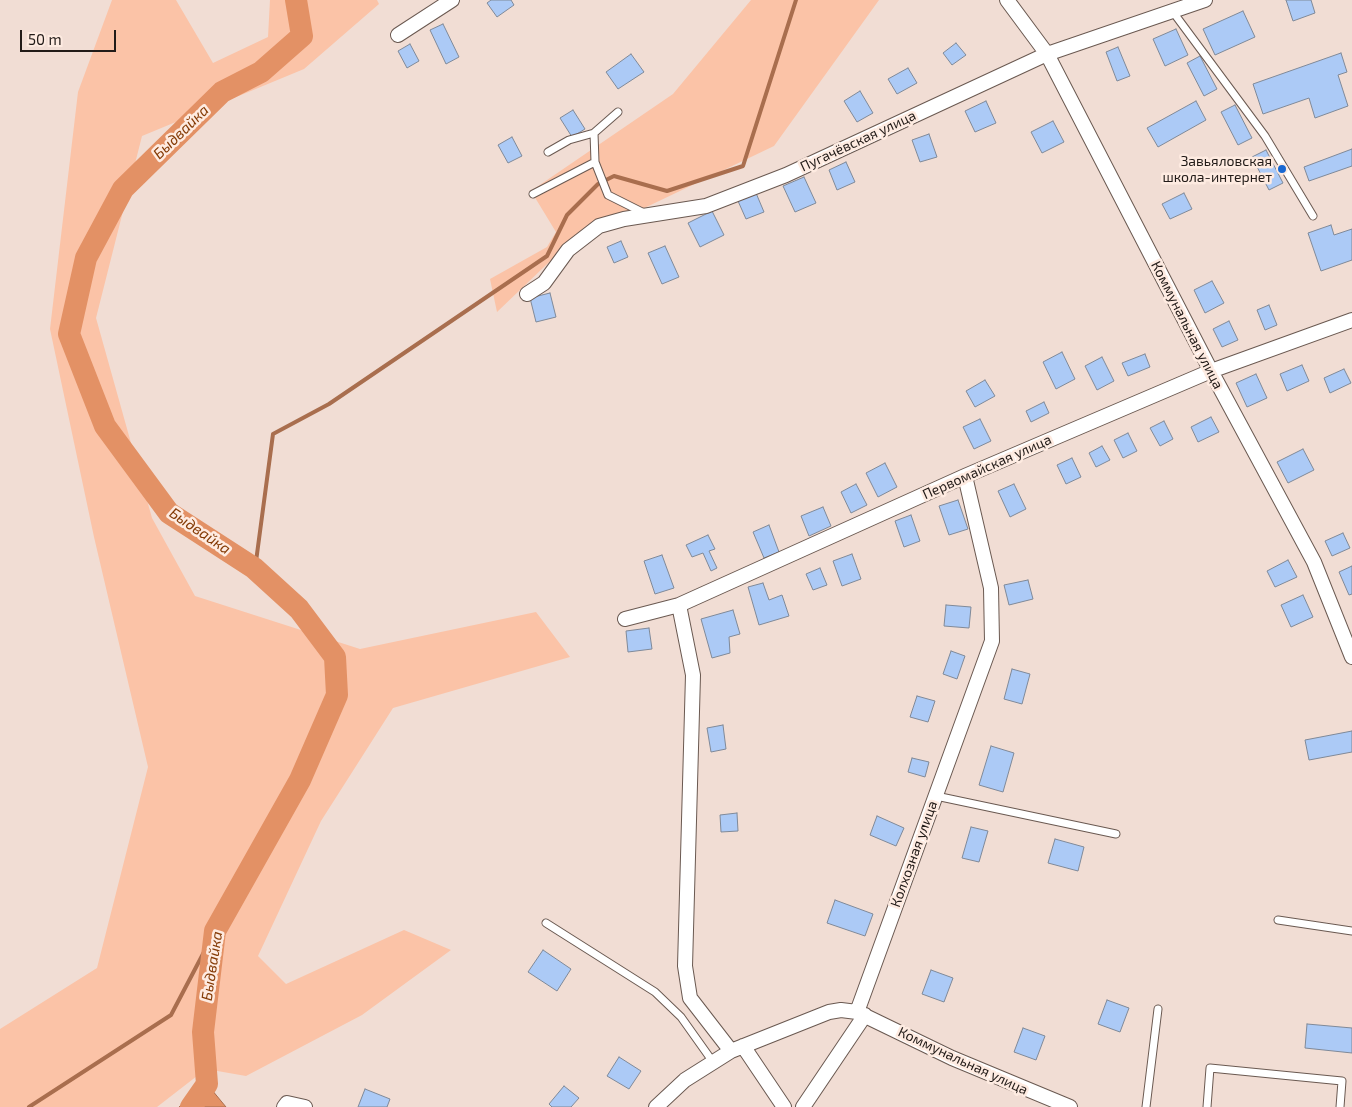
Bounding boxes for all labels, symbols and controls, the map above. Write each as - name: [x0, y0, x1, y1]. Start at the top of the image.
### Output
- scale bar: [22, 20, 119, 52]
- text: 50 m: [28, 30, 62, 48]
- water label: Быдвайка: [150, 101, 212, 163]
- street label: Пугачёвская улица: [797, 107, 919, 175]
- place label: Завьяловская школа-интернет: [1162, 153, 1272, 186]
- marker: Завьяловская школа-интернет: [1276, 163, 1288, 175]
- street label: Коммунальная улица: [1147, 258, 1227, 392]
- street label: Первомайская улица: [920, 431, 1054, 503]
- water label: Быдвайка: [166, 504, 234, 558]
- street label: Колхозная улица: [887, 799, 941, 909]
- water label: Быдвайка: [198, 930, 226, 1002]
- street label: Коммунальная улица: [895, 1024, 1031, 1098]

